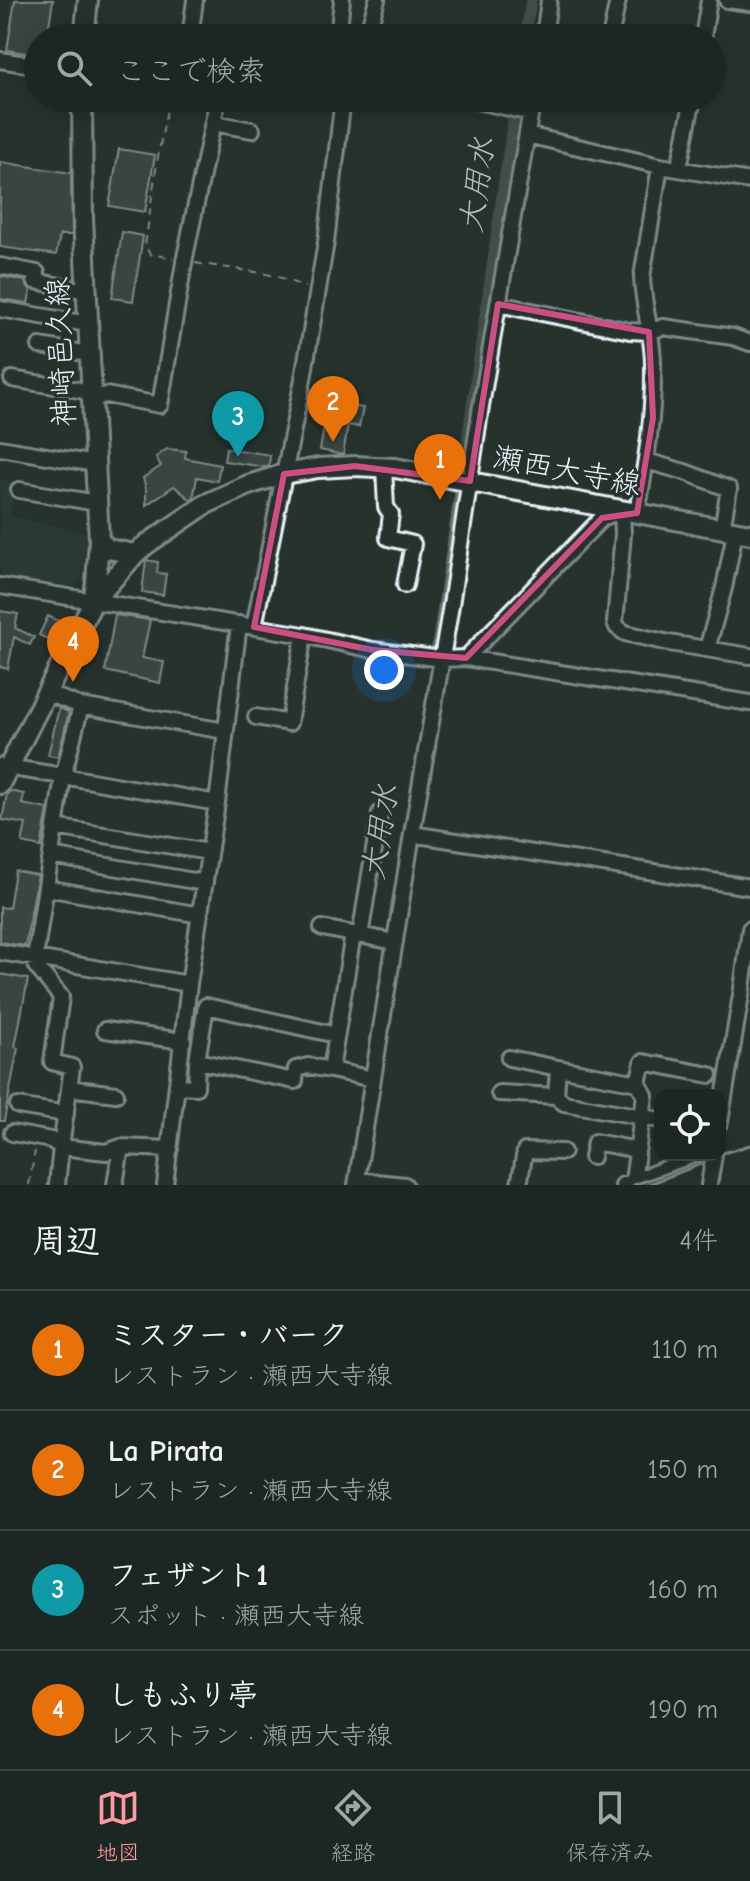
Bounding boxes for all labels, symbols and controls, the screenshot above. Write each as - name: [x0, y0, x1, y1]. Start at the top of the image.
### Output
- search box: [24, 24, 726, 112]
- icon: search: [52, 46, 96, 90]
- text: ここで検索: [116, 54, 266, 89]
- water label: 大用水: [452, 135, 502, 235]
- street label: 神崎邑久線: [40, 276, 82, 428]
- pin: 2: [307, 376, 359, 442]
- pin: 3: [212, 391, 264, 457]
- pin: 1: [414, 434, 466, 500]
- street label: 瀬西大寺線: [490, 440, 644, 502]
- pin: 4: [47, 616, 99, 682]
- your location: [364, 650, 404, 690]
- water label: 大用水: [354, 782, 406, 882]
- map controls: [654, 1089, 726, 1161]
- button: locate: [654, 1089, 726, 1161]
- text: 周辺: [32, 1221, 100, 1261]
- text: 4件: [679, 1226, 718, 1256]
- text: ミスター・バーク: [108, 1318, 349, 1353]
- text: 1: [53, 1335, 63, 1365]
- text: 110 m: [651, 1335, 718, 1365]
- text: レストラン · 瀬西大寺線: [108, 1361, 392, 1391]
- text: La Pirata: [108, 1434, 224, 1469]
- text: 2: [52, 1455, 64, 1485]
- text: 150 m: [648, 1455, 718, 1485]
- text: レストラン · 瀬西大寺線: [108, 1476, 392, 1506]
- text: フェザント1: [108, 1558, 268, 1593]
- text: 3: [52, 1575, 64, 1605]
- text: 160 m: [648, 1575, 718, 1605]
- text: スポット · 瀬西大寺線: [108, 1601, 364, 1631]
- text: しもふり亭: [108, 1678, 258, 1713]
- text: 4: [52, 1695, 64, 1725]
- text: 190 m: [648, 1695, 718, 1725]
- text: レストラン · 瀬西大寺線: [108, 1721, 392, 1751]
- tab: 地図: [96, 1786, 140, 1866]
- tab: 経路: [331, 1786, 375, 1866]
- tab: 保存済み: [566, 1786, 654, 1866]

